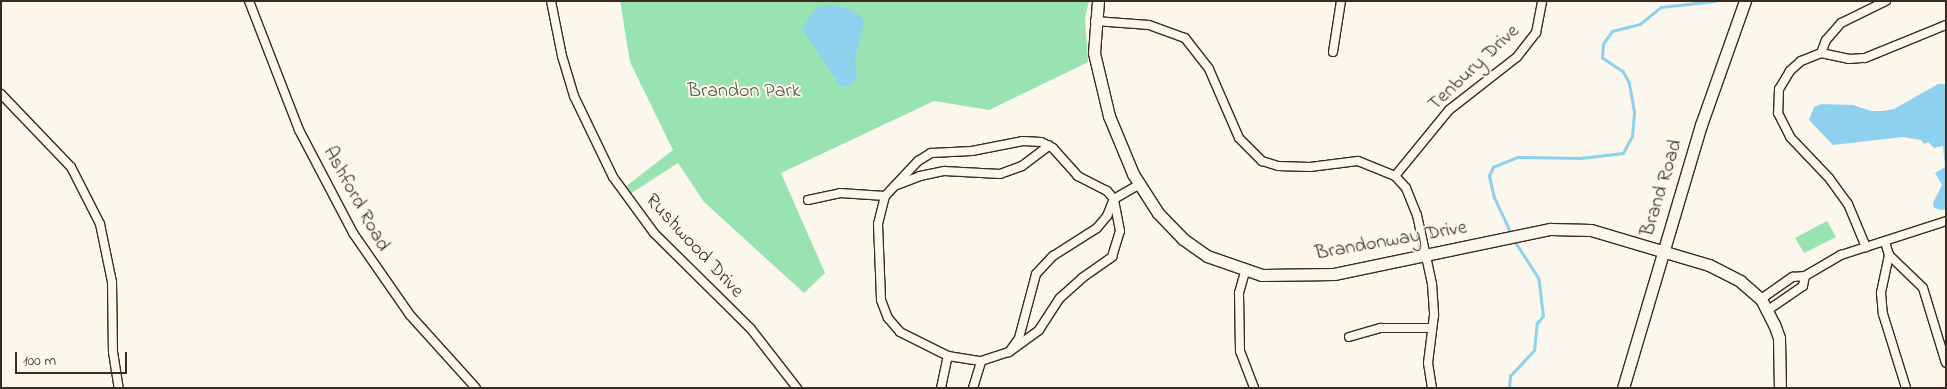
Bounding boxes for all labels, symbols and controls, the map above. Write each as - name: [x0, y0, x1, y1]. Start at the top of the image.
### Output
- street label: Tenbury Drive: [1423, 20, 1525, 116]
- park label: Brandon Park: [688, 79, 800, 103]
- street label: Brand Road: [1636, 137, 1688, 239]
- street label: Ashford Road: [317, 142, 395, 256]
- street label: Rushwood Drive: [640, 189, 748, 303]
- street label: Brandonway Drive: [1313, 216, 1469, 266]
- scale bar: [18, 342, 130, 374]
- text: 100 m: [23, 350, 56, 372]

